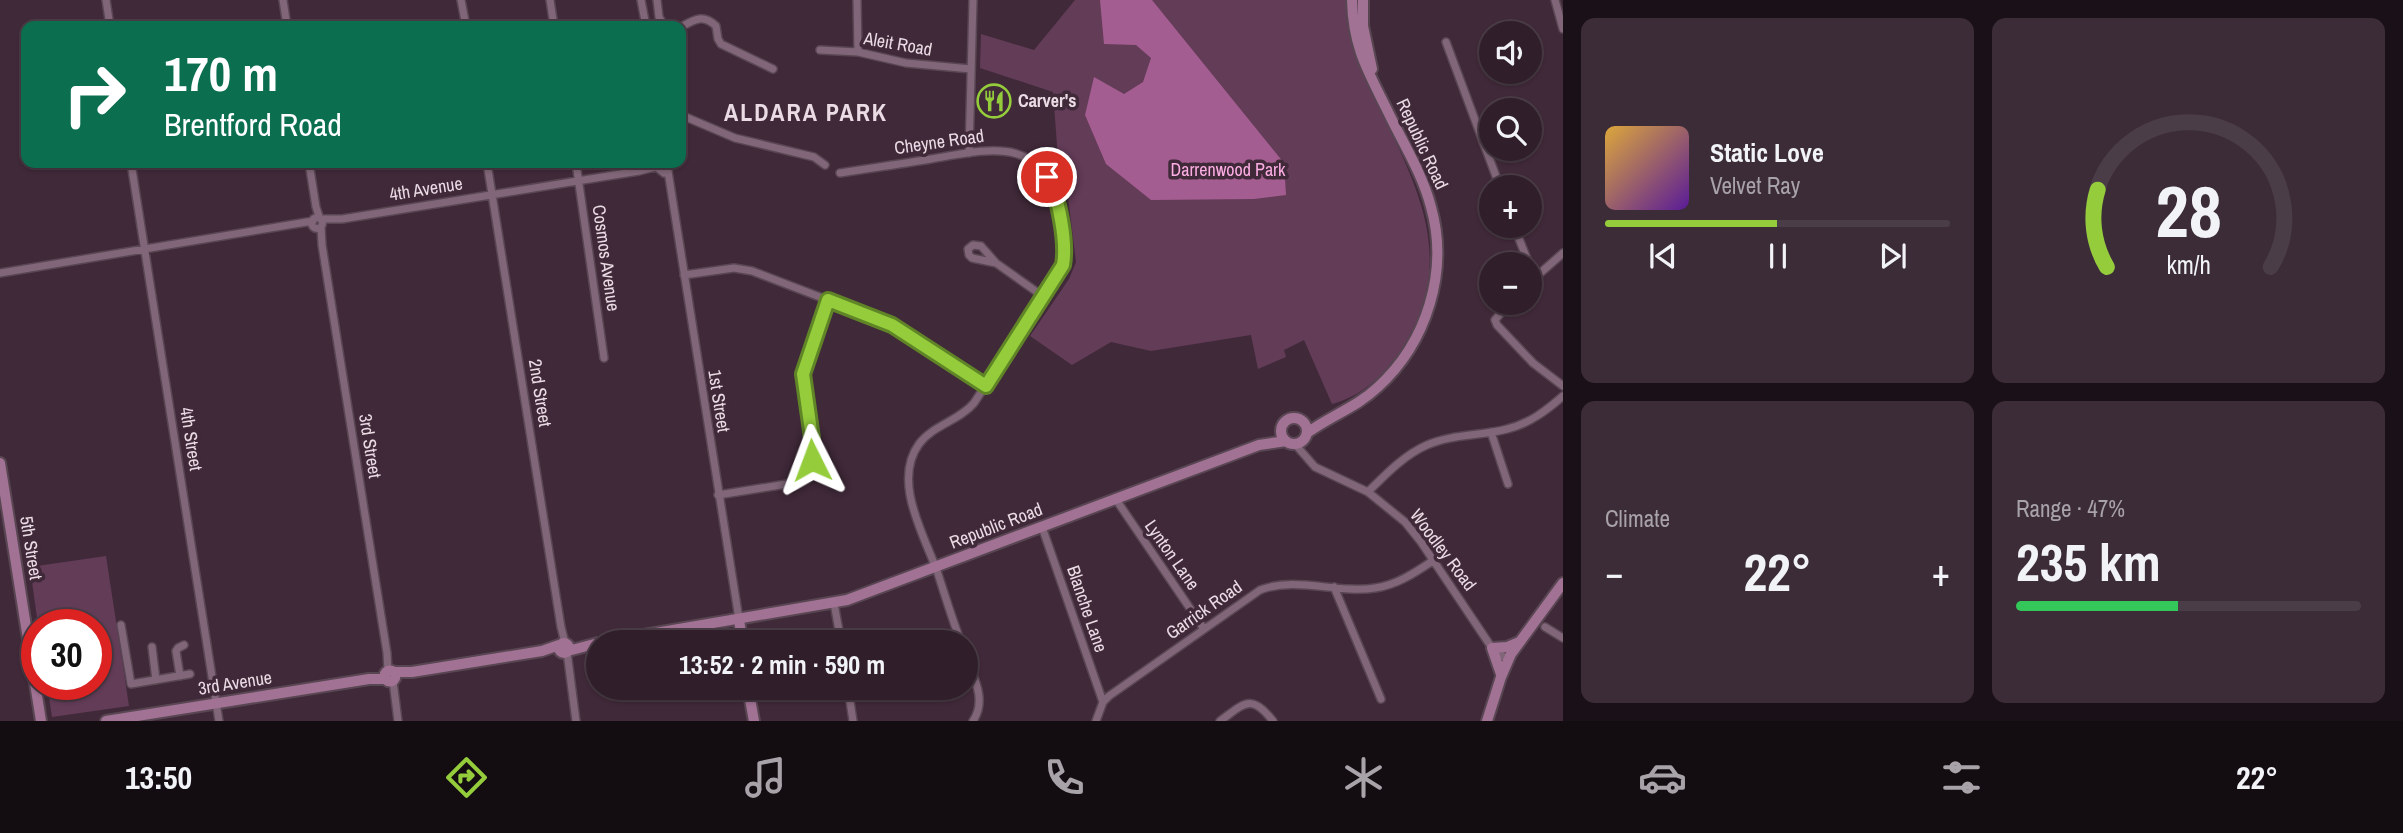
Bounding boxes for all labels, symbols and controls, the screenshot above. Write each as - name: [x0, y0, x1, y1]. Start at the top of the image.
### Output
- map controls: [1479, 21, 1542, 315]
- button: sound: [1479, 21, 1542, 84]
- street label: Aleit Road: [861, 25, 934, 62]
- text: 170 m: [164, 40, 278, 106]
- icon: right: [49, 49, 140, 140]
- restaurant icon: Carver's: [975, 82, 1013, 120]
- place label: Carver's: [1018, 88, 1076, 113]
- street label: Republic Road: [1390, 94, 1454, 193]
- district label: ALDARA PARK: [724, 96, 888, 128]
- button: search: [1479, 98, 1542, 161]
- text: Brentford Road: [164, 103, 342, 146]
- street label: Cheyne Road: [892, 123, 985, 160]
- text: Static Love: [1710, 135, 1824, 170]
- pin: [1017, 147, 1077, 207]
- park label: Darrenwood Park: [1171, 157, 1286, 182]
- icon: arrive: [1028, 158, 1066, 196]
- text: 28: [2155, 162, 2222, 260]
- street label: 4th Avenue: [388, 170, 464, 207]
- text: Velvet Ray: [1710, 170, 1800, 201]
- button: +: [1479, 175, 1542, 238]
- street label: Cosmos Avenue: [587, 203, 626, 313]
- icon: previous: [1644, 237, 1682, 275]
- icon: pause: [1759, 237, 1797, 275]
- icon: next: [1874, 237, 1912, 275]
- text: km/h: [2166, 248, 2211, 282]
- button: −: [1479, 252, 1542, 315]
- street label: 2nd Street: [523, 357, 558, 429]
- street label: 1st Street: [702, 368, 737, 434]
- street label: 4th Street: [174, 405, 209, 472]
- street label: 3rd Street: [353, 412, 388, 480]
- position arrow: [775, 423, 849, 497]
- text: Range · 47%: [2016, 493, 2125, 524]
- street label: Republic Road: [946, 496, 1046, 555]
- text: Climate: [1605, 503, 1670, 534]
- street label: Woodley Road: [1404, 504, 1482, 596]
- street label: 5th Street: [14, 514, 49, 581]
- street label: Lynton Lane: [1139, 514, 1206, 595]
- text: 235 km: [2016, 527, 2161, 597]
- text: 22°: [1743, 537, 1812, 607]
- text: −: [1605, 547, 1623, 598]
- text: +: [1932, 547, 1950, 598]
- street label: Blanche Lane: [1061, 562, 1114, 656]
- street label: Garrick Road: [1161, 574, 1247, 645]
- speed limit sign: 30: [21, 609, 112, 700]
- text: 13:52 · 2 min · 590 m: [679, 647, 885, 682]
- street label: 3rd Avenue: [196, 664, 274, 701]
- icon: directions: [442, 753, 491, 802]
- icon: music: [741, 753, 790, 802]
- icon: phone: [1040, 753, 1089, 802]
- icon: climate: [1339, 753, 1388, 802]
- icon: car: [1638, 753, 1687, 802]
- icon: filters: [1937, 753, 1986, 802]
- text: 13:50: [125, 756, 192, 799]
- text: 22°: [2236, 756, 2278, 799]

